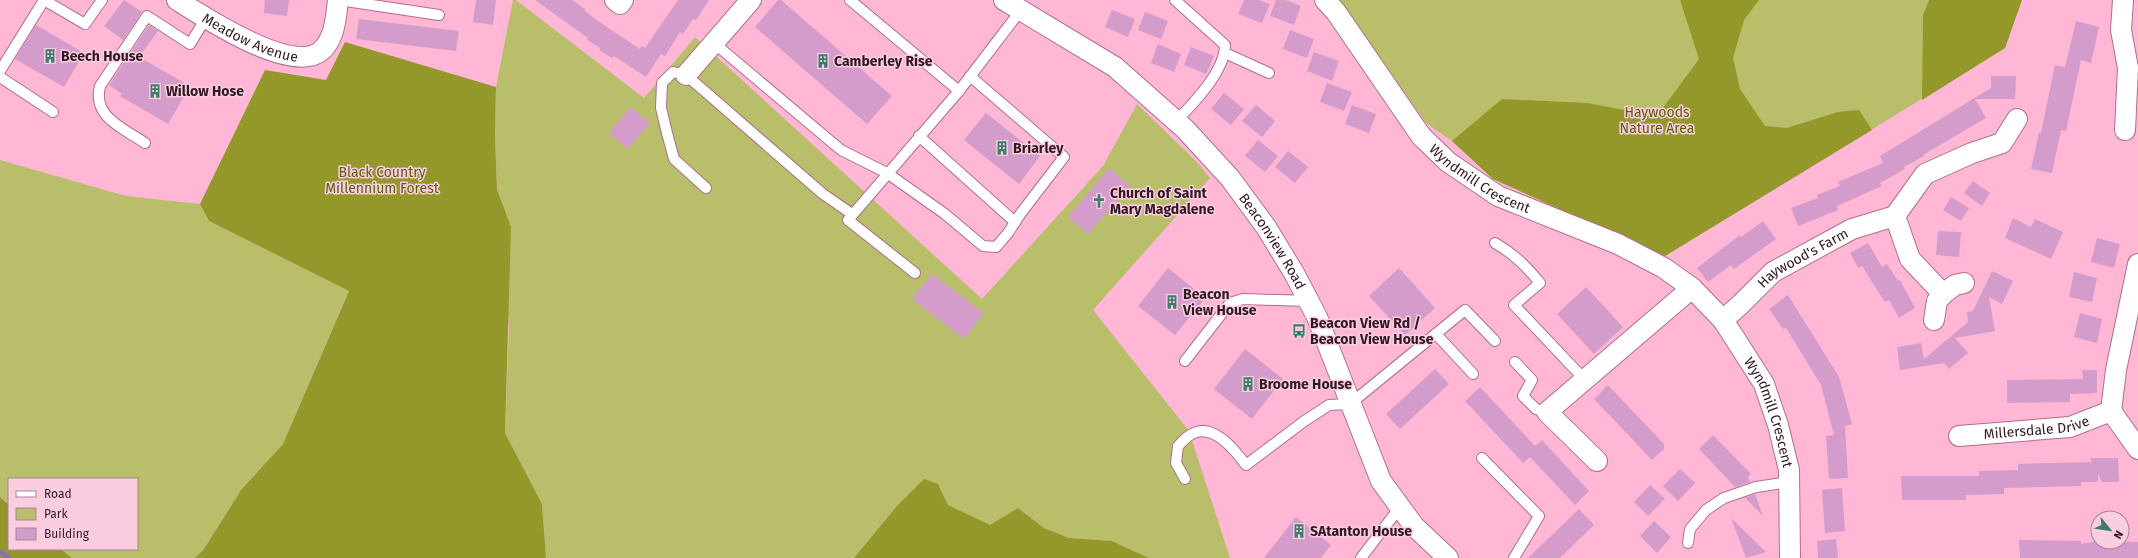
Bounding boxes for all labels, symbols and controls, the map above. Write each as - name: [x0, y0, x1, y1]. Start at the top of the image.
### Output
- street label: Meadow Avenue: [199, 10, 299, 66]
- building icon: Beech House: [42, 48, 58, 64]
- place label: Beech House: [61, 48, 143, 65]
- building icon: Camberley Rise: [815, 53, 831, 69]
- place label: Camberley Rise: [834, 53, 933, 70]
- building icon: Willow Hose: [147, 83, 163, 99]
- place label: Willow Hose: [166, 83, 244, 100]
- park label: Haywoods Nature Area: [1620, 104, 1694, 137]
- building icon: Briarley: [994, 140, 1010, 156]
- place label: Briarley: [1013, 140, 1064, 157]
- street label: Wyndmill Crescent: [1425, 141, 1533, 217]
- park label: Black Country Millennium Forest: [325, 164, 440, 197]
- place label: Church of Saint Mary Magdalene: [1110, 185, 1215, 218]
- street label: Beaconview Road: [1235, 190, 1309, 292]
- church icon: Church of Saint Mary Magdalene: [1091, 193, 1107, 209]
- street label: Haywood's Farm: [1754, 225, 1851, 292]
- place label: Beacon View House: [1182, 286, 1257, 319]
- building icon: Beacon View House: [1164, 294, 1180, 310]
- place label: Beacon View Rd / Beacon View House: [1310, 315, 1434, 348]
- bus stop icon: Beacon View Rd / Beacon View House: [1291, 323, 1307, 339]
- street label: Wyndmill Crescent: [1740, 354, 1796, 470]
- building icon: Broome House: [1240, 376, 1256, 392]
- place label: Broome House: [1259, 376, 1352, 393]
- street label: Millersdale Drive: [1983, 412, 2092, 443]
- legend: [8, 478, 138, 550]
- text: Road: [44, 487, 72, 501]
- text: Park: [44, 507, 68, 521]
- north arrow: [2090, 510, 2130, 550]
- building icon: SAtanton House: [1291, 523, 1307, 539]
- place label: SAtanton House: [1310, 523, 1412, 540]
- text: Building: [44, 527, 90, 541]
- text: N: [2111, 528, 2126, 541]

